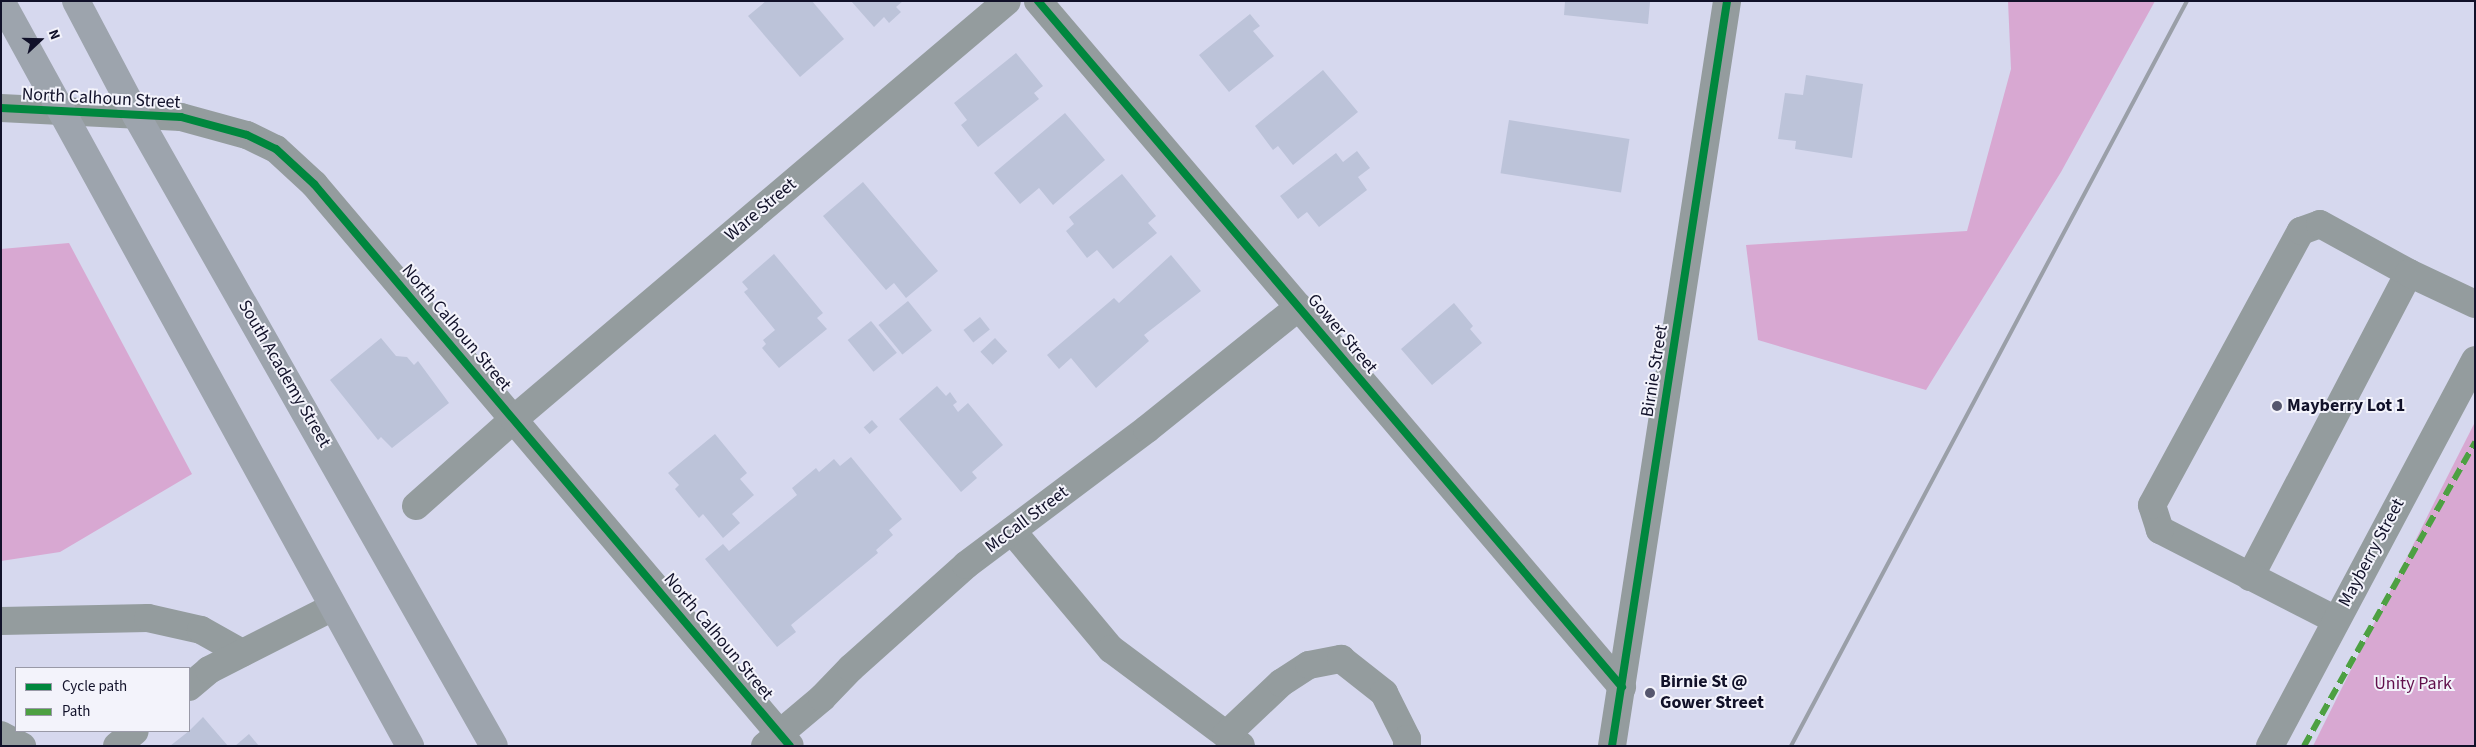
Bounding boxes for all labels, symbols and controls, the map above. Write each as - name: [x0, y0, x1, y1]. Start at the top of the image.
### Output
- north arrow: [15, 15, 65, 65]
- text: N: [43, 27, 65, 43]
- street label: North Calhoun Street: [21, 84, 181, 114]
- street label: Ware Street: [721, 174, 801, 246]
- street label: North Calhoun Street: [397, 260, 515, 396]
- street label: Gower Street: [1302, 290, 1382, 378]
- street label: South Academy Street: [233, 297, 335, 451]
- street label: Birnie Street: [1637, 323, 1673, 419]
- place label: Mayberry Lot 1: [2287, 395, 2405, 417]
- marker: Mayberry Lot 1: [2271, 400, 2283, 412]
- street label: McCall Street: [981, 482, 1073, 558]
- street label: Mayberry Street: [2334, 495, 2410, 611]
- street label: North Calhoun Street: [659, 569, 777, 705]
- legend: [15, 667, 190, 732]
- place label: Birnie St @ Gower Street: [1660, 672, 1764, 714]
- park label: Unity Park: [2374, 673, 2452, 695]
- text: Cycle path: [62, 676, 127, 697]
- marker: Birnie St @ Gower Street: [1644, 687, 1656, 699]
- text: Path: [62, 701, 90, 722]

